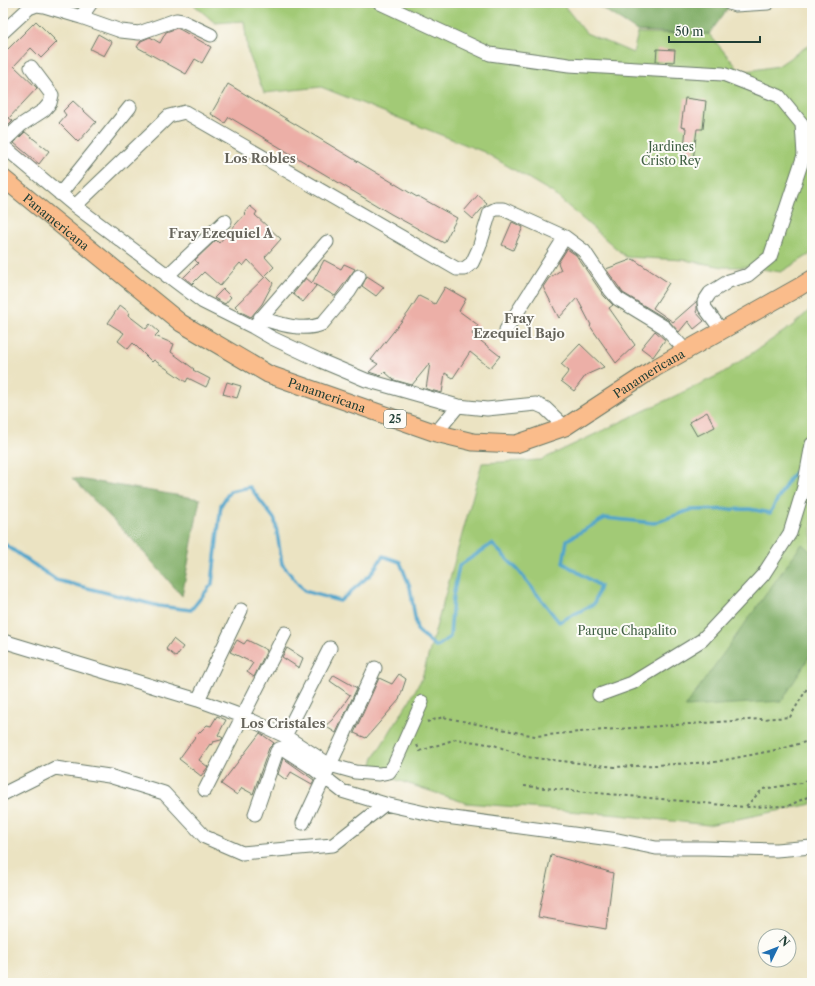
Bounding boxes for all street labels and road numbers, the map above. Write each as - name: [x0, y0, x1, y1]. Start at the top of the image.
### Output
- street label: Panamericana: [20, 190, 93, 253]
- street label: Panamericana: [610, 345, 688, 401]
- street label: Panamericana: [286, 374, 368, 415]
- road number: 25: [384, 410, 406, 428]

